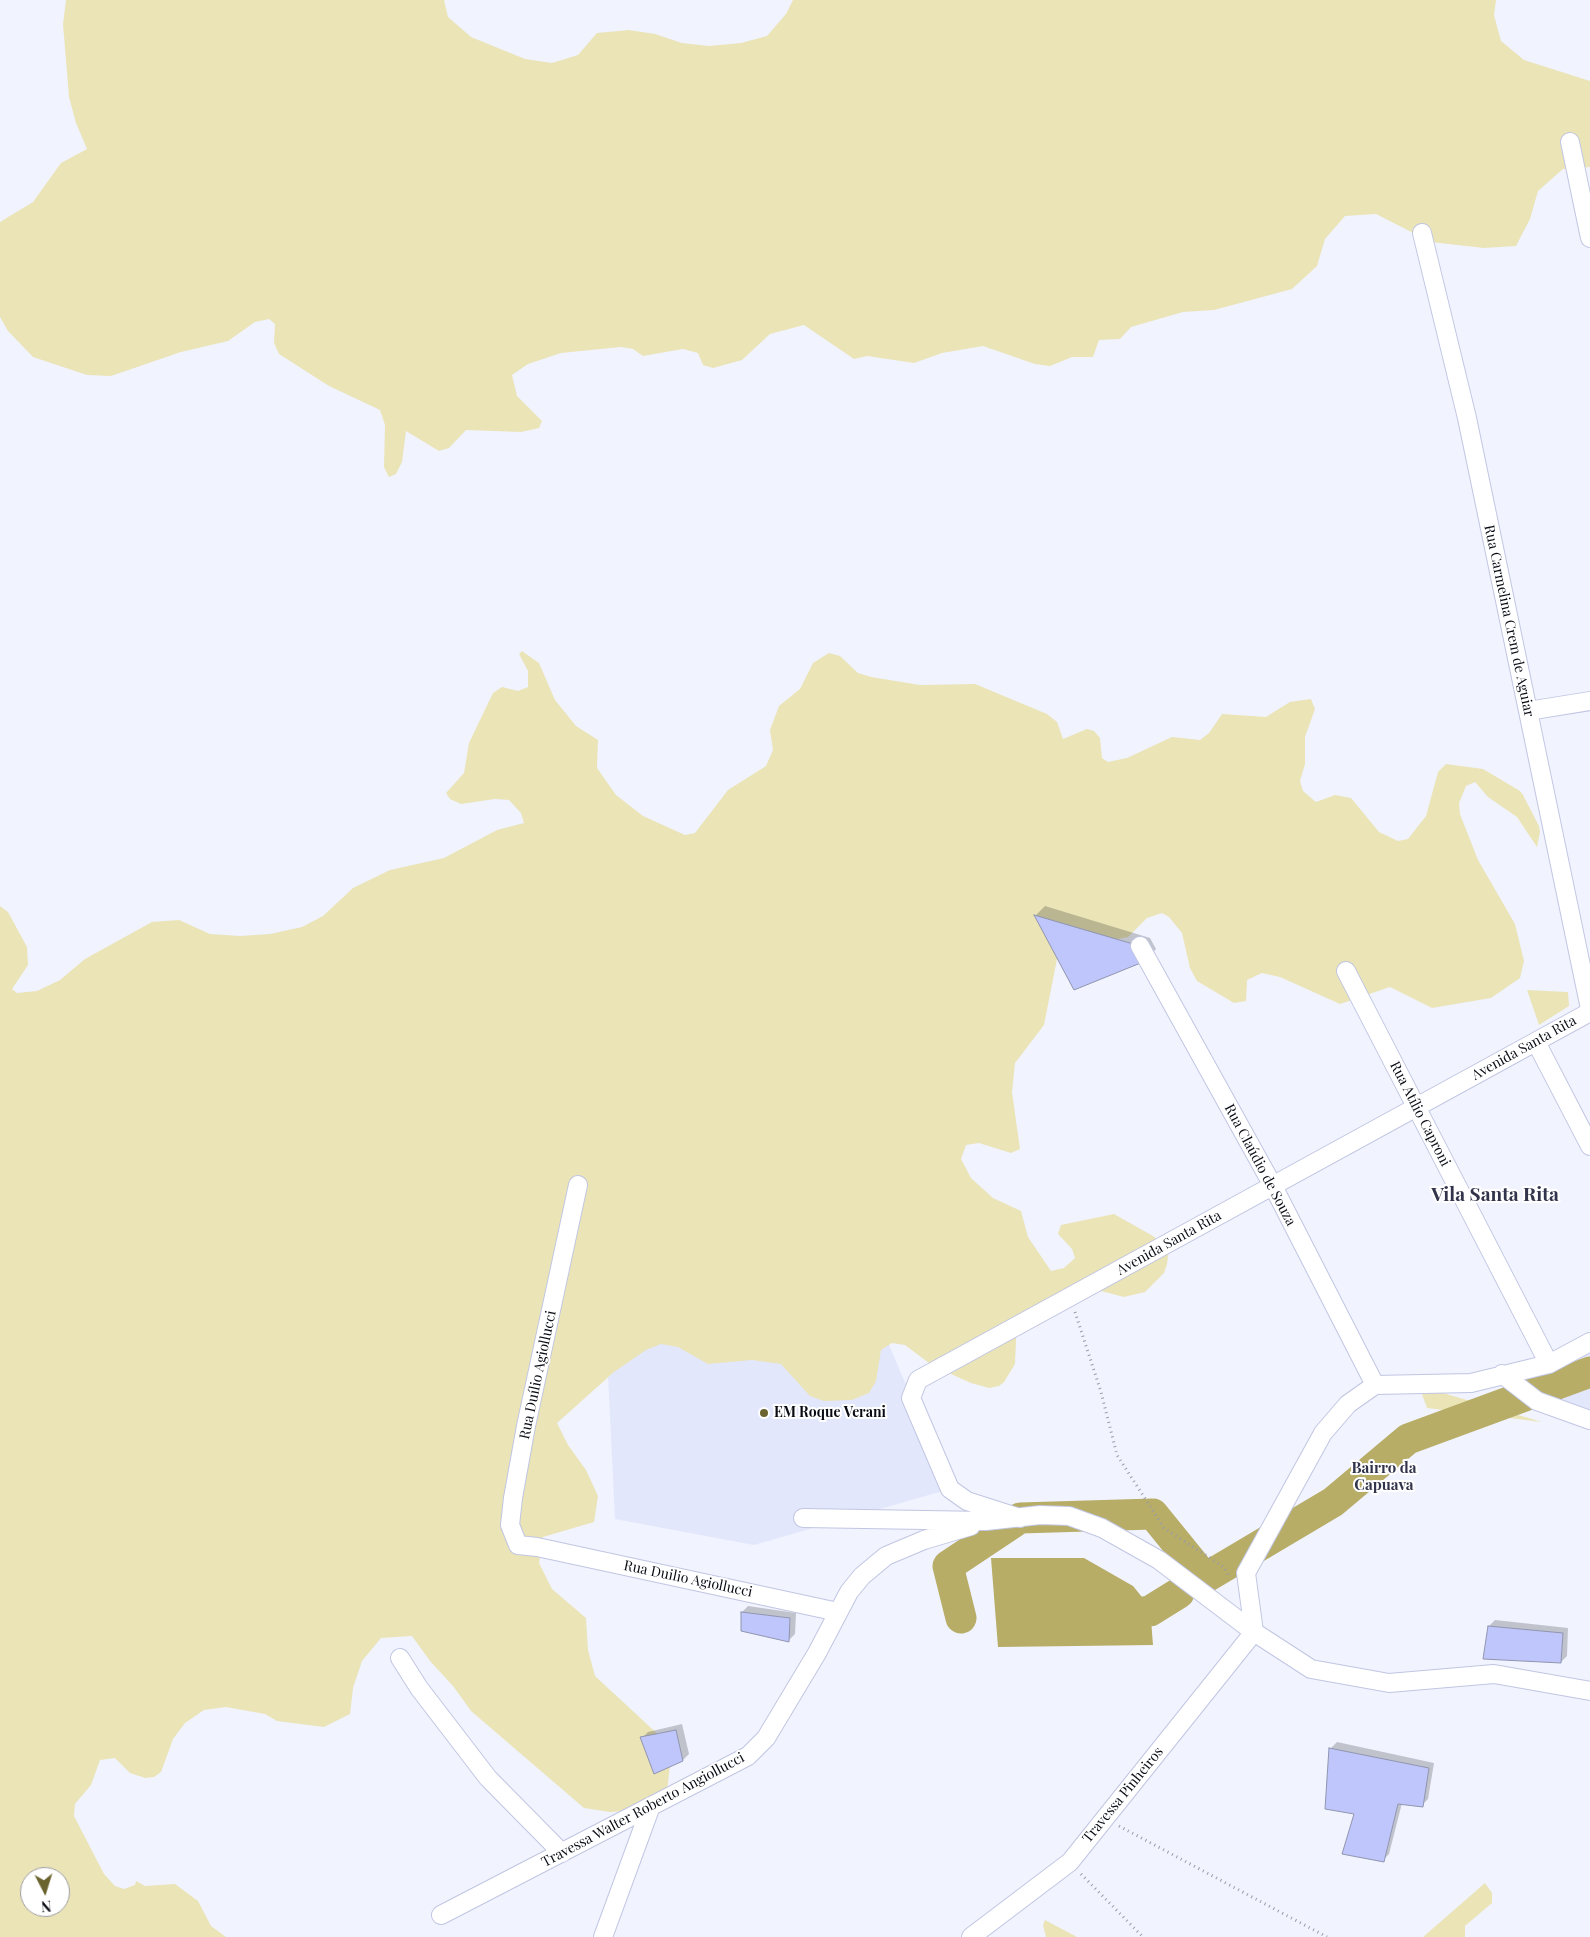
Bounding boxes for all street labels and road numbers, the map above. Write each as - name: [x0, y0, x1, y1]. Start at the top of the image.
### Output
- street label: Rua Carmelina Crem de Aguiar: [1480, 523, 1538, 719]
- street label: Avenida Santa Rita: [1469, 1012, 1579, 1084]
- street label: Rua Atílio Caproni: [1386, 1059, 1454, 1169]
- street label: Rua Claúdio de Souza: [1221, 1101, 1299, 1229]
- street label: Avenida Santa Rita: [1114, 1207, 1224, 1279]
- street label: Rua Duílio Agiollucci: [516, 1309, 560, 1441]
- street label: Rua Duilio Agiollucci: [622, 1557, 754, 1601]
- street label: Travessa Pinheiros: [1079, 1744, 1167, 1846]
- street label: Travessa Walter Roberto Angiollucci: [539, 1749, 747, 1871]

